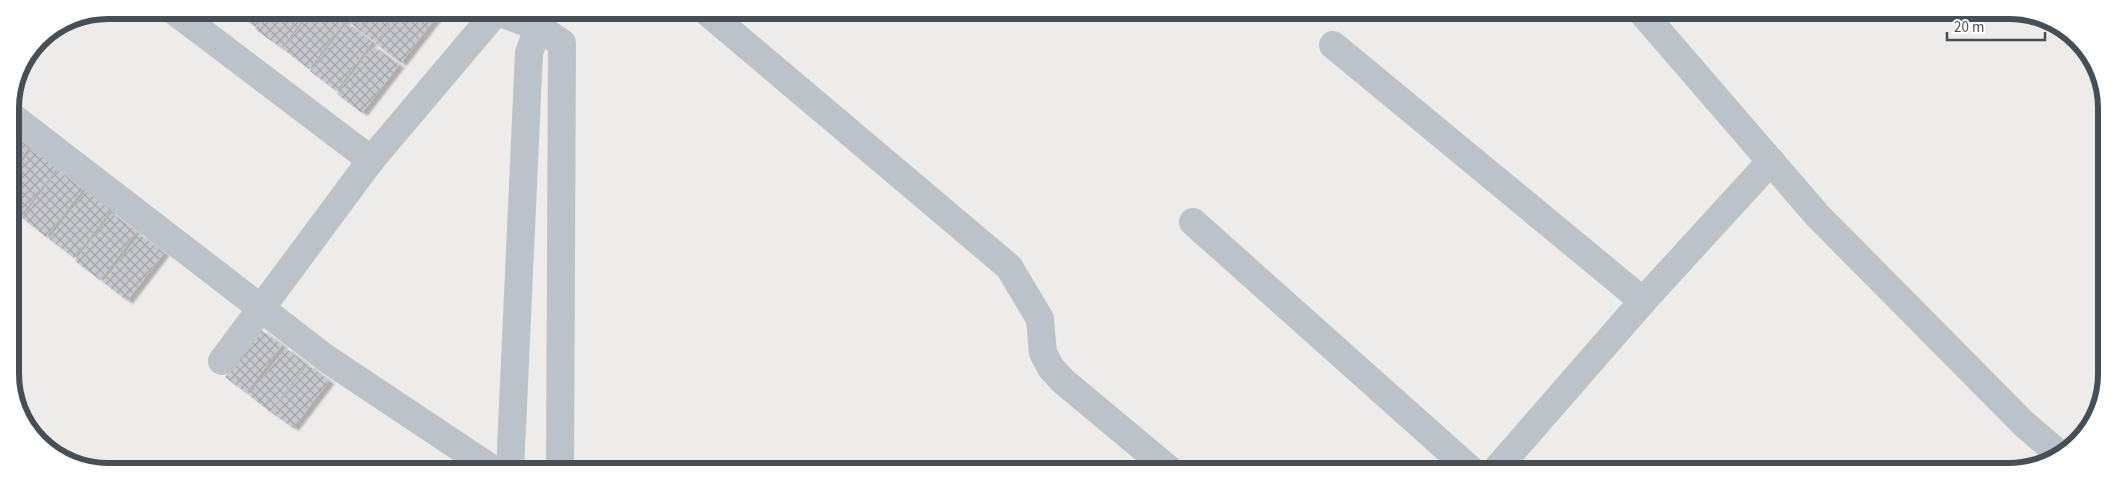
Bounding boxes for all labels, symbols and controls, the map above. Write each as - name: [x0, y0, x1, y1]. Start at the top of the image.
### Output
- scale bar: [1947, 10, 2044, 42]
- text: 20 m: [1954, 17, 1984, 38]

